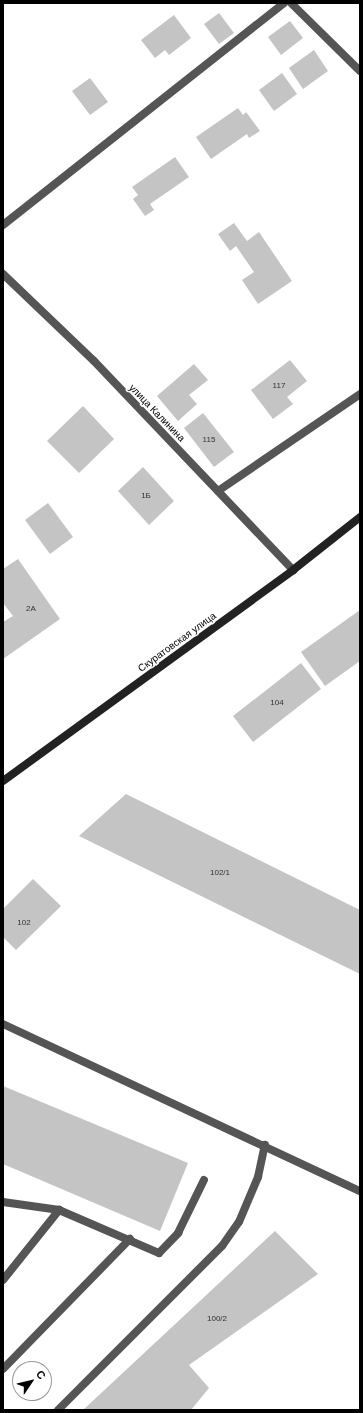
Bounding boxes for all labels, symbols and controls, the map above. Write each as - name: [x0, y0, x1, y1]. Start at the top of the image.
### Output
- house number: 117: [273, 381, 285, 391]
- street label: улица Калинина: [127, 382, 187, 444]
- house number: 115: [203, 435, 215, 445]
- house number: 1Б: [141, 491, 151, 501]
- house number: 2А: [26, 604, 36, 614]
- street label: Скуратовская улица: [136, 610, 218, 674]
- house number: 104: [270, 698, 284, 708]
- house number: 102/1: [210, 868, 230, 878]
- house number: 102: [17, 918, 31, 928]
- house number: 100/2: [207, 1314, 227, 1324]
- north arrow: [12, 1361, 52, 1401]
- text: С: [34, 1368, 48, 1381]

